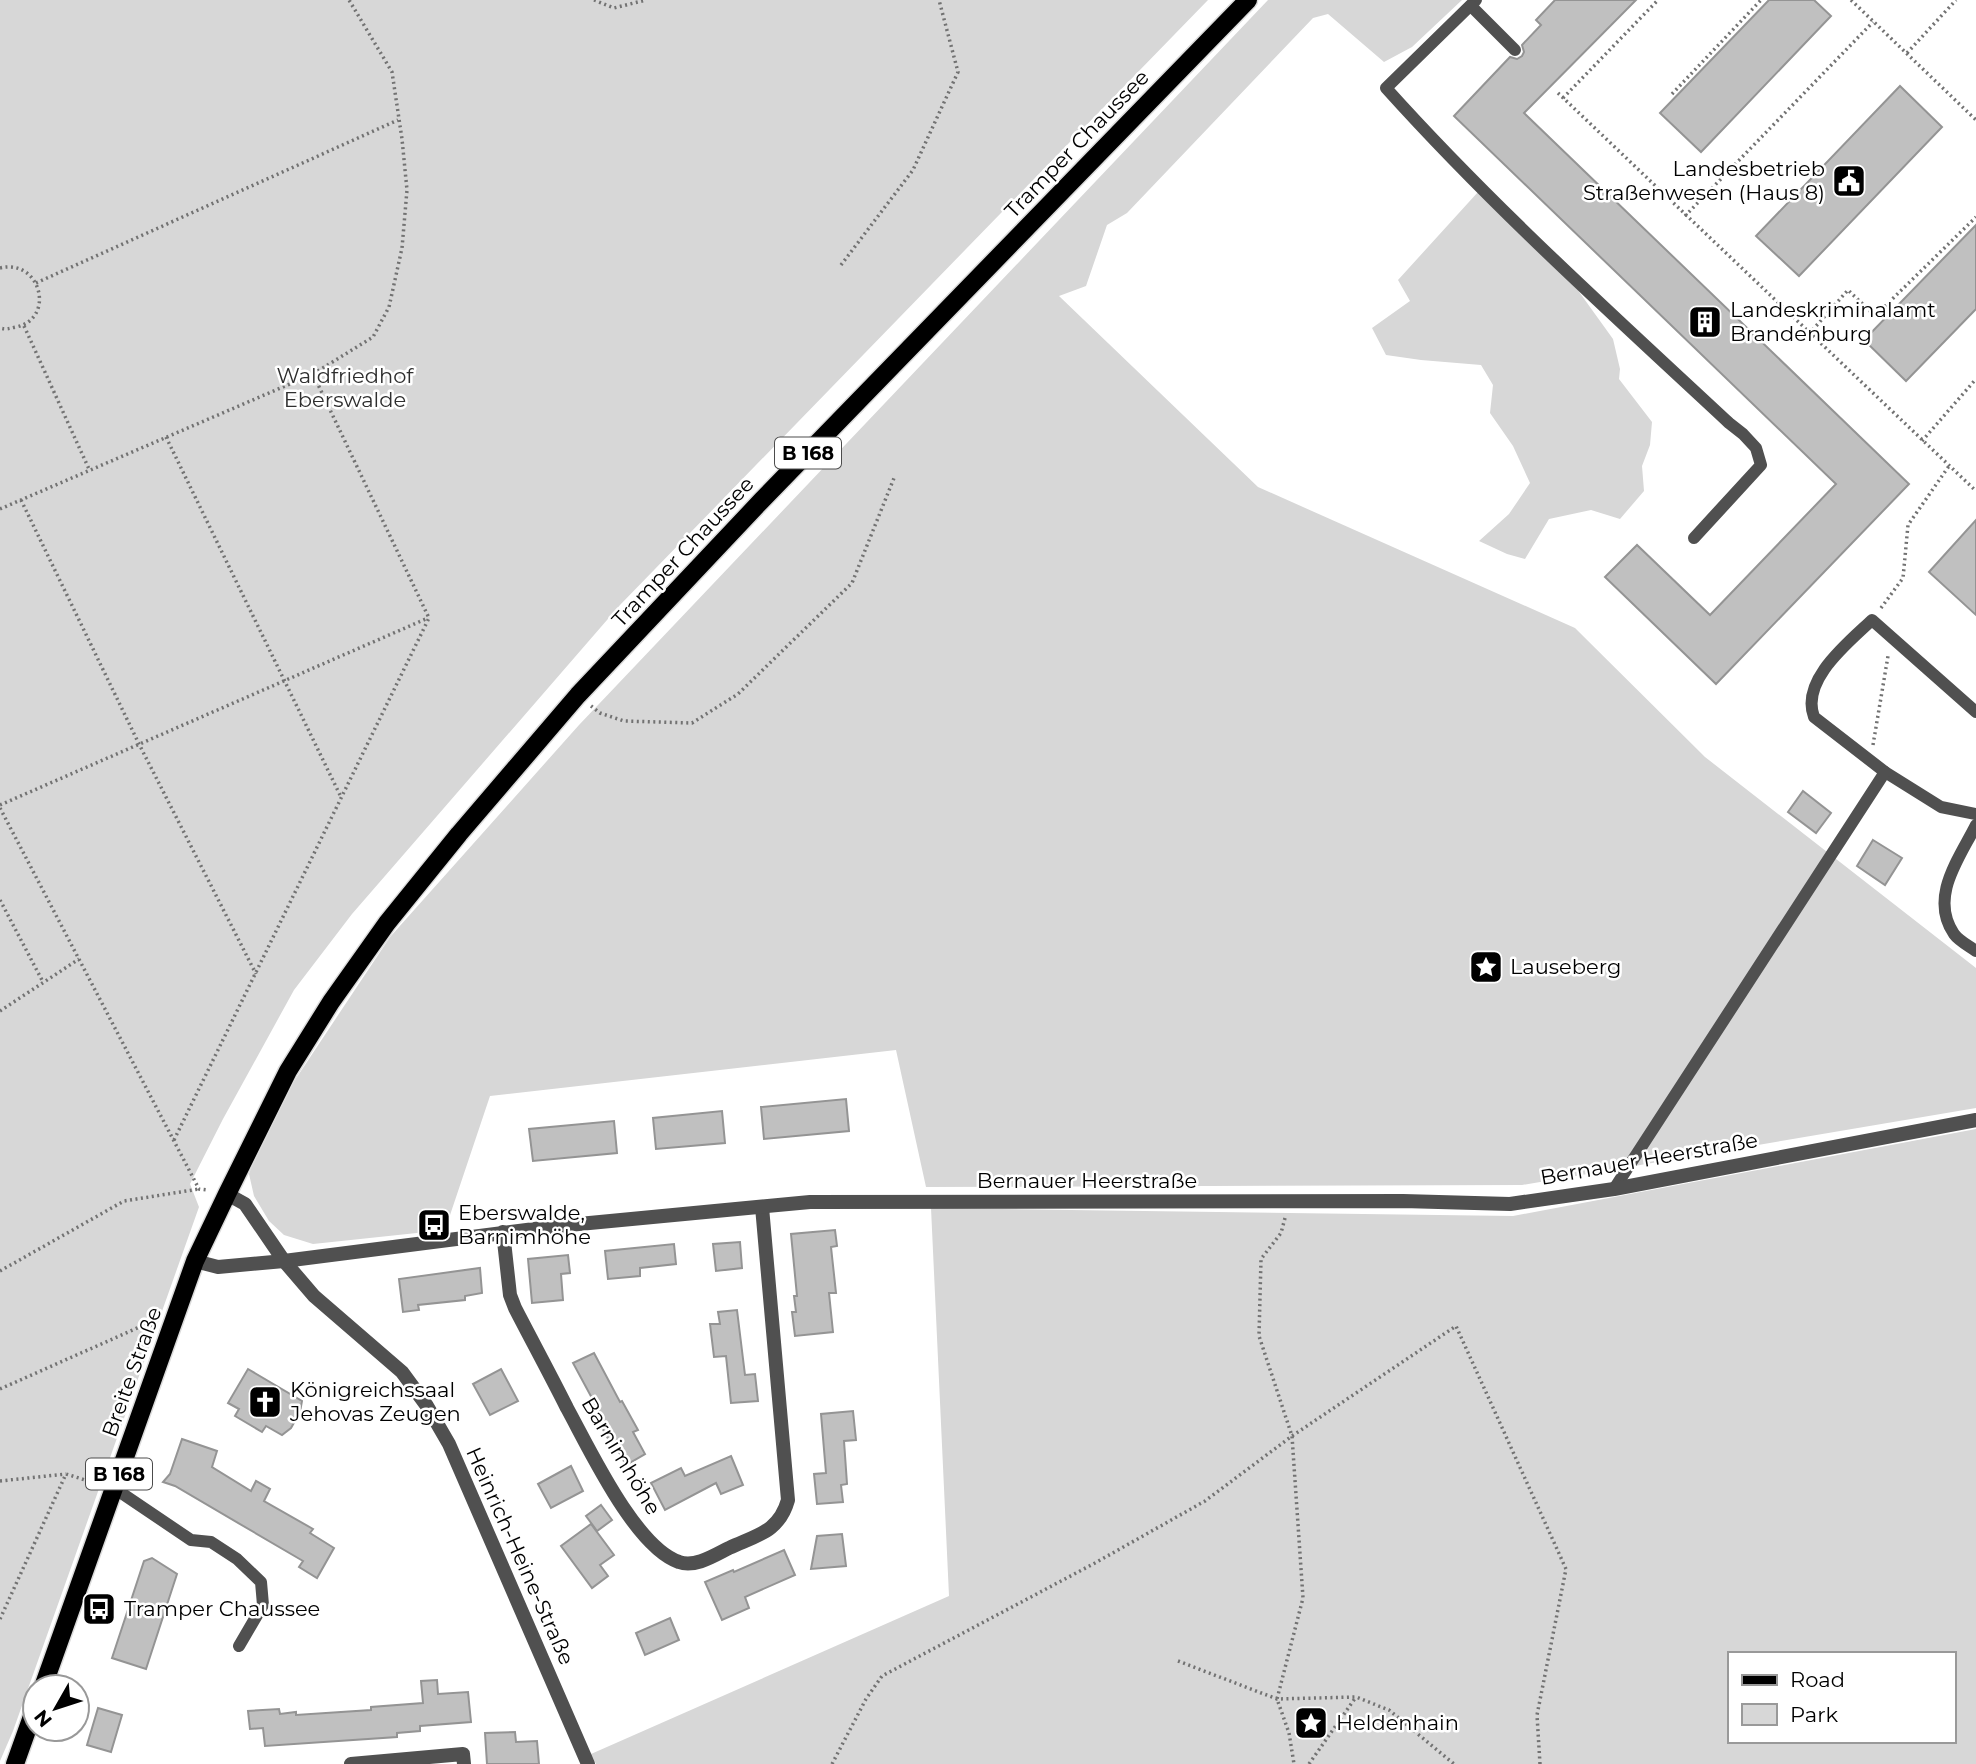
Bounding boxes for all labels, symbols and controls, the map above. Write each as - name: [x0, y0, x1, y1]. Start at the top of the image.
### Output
- street label: Tramper Chaussee: [999, 64, 1154, 223]
- place label: Landesbetrieb Straßenwesen (Haus 8): [1583, 156, 1825, 205]
- public building icon: Landesbetrieb Straßenwesen (Haus 8): [1830, 162, 1868, 200]
- place label: Landeskriminalamt Brandenburg: [1730, 297, 1936, 346]
- building icon: Landeskriminalamt Brandenburg: [1686, 303, 1724, 341]
- park label: Waldfriedhof Eberswalde: [277, 363, 414, 412]
- road number: B 168: [775, 437, 841, 468]
- street label: Tramper Chaussee: [607, 471, 759, 632]
- place icon: Lauseberg: [1467, 948, 1505, 986]
- place label: Lauseberg: [1510, 954, 1621, 979]
- street label: Bernauer Heerstraße: [1538, 1127, 1760, 1190]
- street label: Bernauer Heerstraße: [977, 1168, 1197, 1193]
- place label: Eberswalde, Barnimhöhe: [458, 1200, 591, 1249]
- bus stop icon: Eberswalde, Barnimhöhe: [415, 1206, 453, 1244]
- street label: Breite Straße: [96, 1303, 167, 1440]
- place label: Königreichssaal Jehovas Zeugen: [289, 1377, 461, 1426]
- church icon: Königreichssaal Jehovas Zeugen: [246, 1383, 284, 1421]
- street label: Barnimhöhe: [577, 1392, 666, 1519]
- street label: Heinrich-Heine-Straße: [461, 1443, 580, 1669]
- road number: B 168: [86, 1458, 152, 1490]
- bus stop icon: Tramper Chaussee: [80, 1590, 118, 1628]
- place label: Tramper Chaussee: [124, 1596, 320, 1621]
- legend: [1728, 1652, 1955, 1743]
- text: Road: [1790, 1667, 1845, 1692]
- north arrow: [21, 1673, 91, 1743]
- text: Park: [1790, 1702, 1838, 1727]
- place icon: Heldenhain: [1292, 1704, 1330, 1742]
- text: N: [29, 1705, 57, 1732]
- place label: Heldenhain: [1336, 1710, 1459, 1735]

